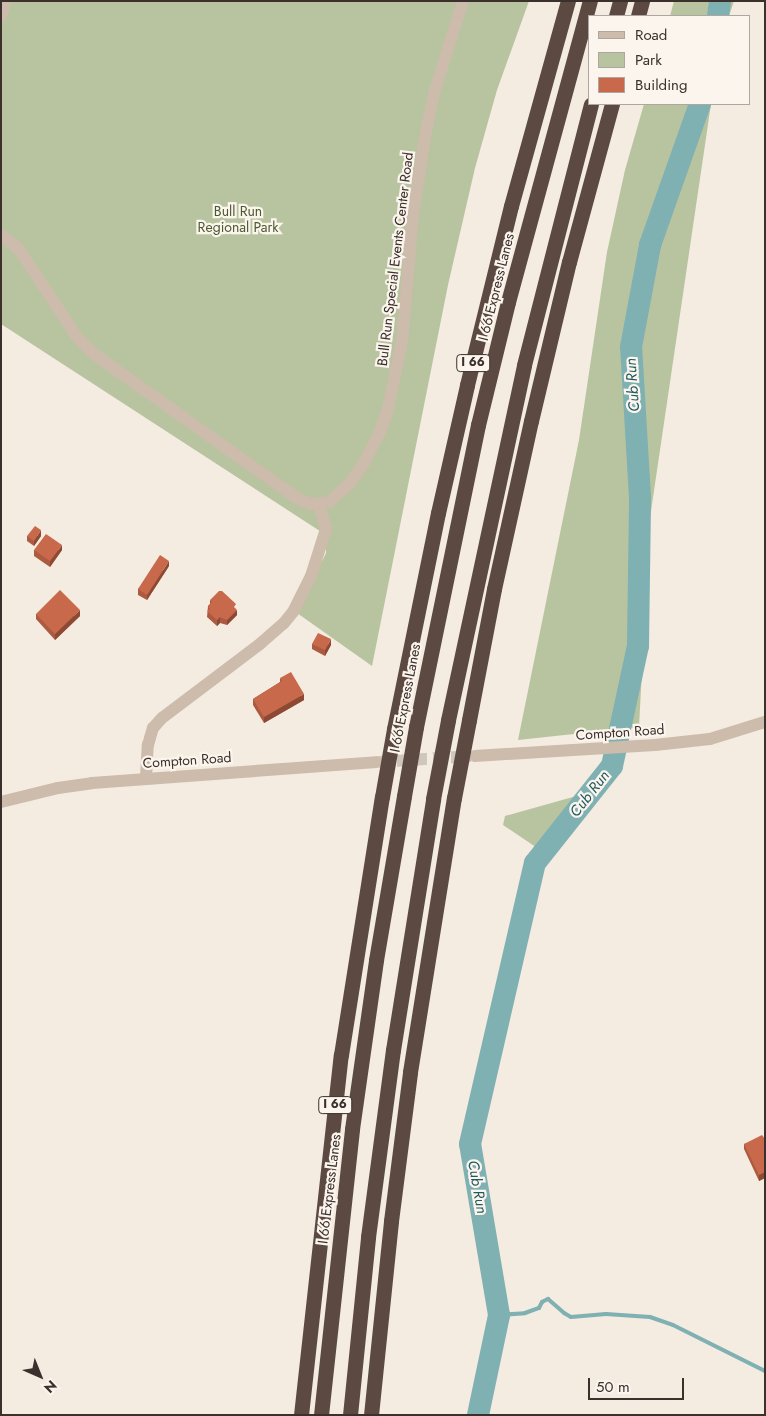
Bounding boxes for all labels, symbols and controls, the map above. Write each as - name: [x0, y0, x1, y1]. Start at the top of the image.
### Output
- legend: [588, 15, 751, 105]
- text: Road: [635, 24, 667, 46]
- text: Park: [635, 49, 662, 71]
- text: Building: [635, 74, 687, 96]
- street label: Bull Run Special Events Center Road: [374, 151, 416, 367]
- park label: Bull Run Regional Park: [198, 203, 278, 236]
- street label: I 66 Express Lanes: [475, 232, 517, 342]
- road number: I 66: [456, 353, 490, 372]
- water label: Cub Run: [622, 358, 644, 412]
- street label: I 66 Express Lanes: [386, 642, 424, 754]
- street label: Compton Road: [575, 721, 665, 743]
- street label: Compton Road: [142, 749, 232, 771]
- water label: Cub Run: [566, 767, 614, 821]
- road number: I 66: [318, 1096, 352, 1114]
- street label: I 66 Express Lanes: [314, 1133, 344, 1245]
- water label: Cub Run: [463, 1159, 491, 1215]
- north arrow: [15, 1351, 65, 1401]
- scale bar: [591, 1368, 687, 1400]
- text: N: [39, 1376, 61, 1398]
- text: 50 m: [596, 1376, 630, 1398]

